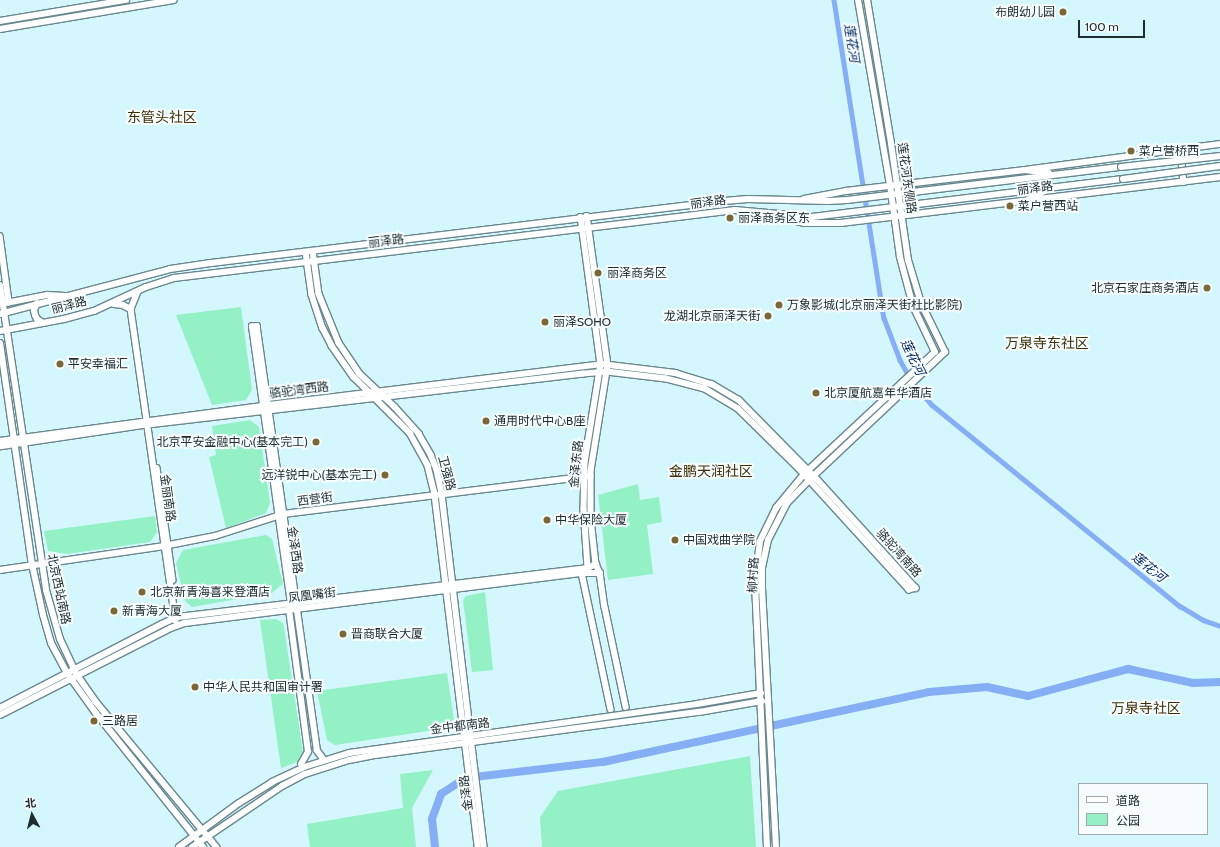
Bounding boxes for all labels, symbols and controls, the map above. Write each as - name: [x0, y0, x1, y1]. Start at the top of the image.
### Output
- place label: 布朗幼儿园: [995, 5, 1055, 19]
- marker: 布朗幼儿园: [1058, 7, 1068, 17]
- scale bar: [1080, 12, 1147, 38]
- text: 100 m: [1085, 19, 1119, 34]
- water label: 莲花河: [841, 23, 863, 63]
- district label: 东管头社区: [127, 109, 197, 125]
- street label: 莲花河东侧路: [895, 141, 919, 215]
- place label: 菜户营桥西: [1139, 144, 1199, 158]
- marker: 菜户营桥西: [1126, 146, 1136, 156]
- street label: 丽泽路: [1016, 179, 1054, 197]
- street label: 丽泽路: [689, 193, 727, 211]
- place label: 菜户营西站: [1018, 199, 1078, 213]
- marker: 菜户营西站: [1005, 201, 1015, 211]
- place label: 丽泽商务区东: [738, 211, 810, 225]
- marker: 丽泽商务区东: [725, 213, 735, 223]
- street label: 丽泽路: [367, 232, 405, 250]
- place label: 丽泽商务区: [607, 266, 667, 280]
- marker: 丽泽商务区: [592, 267, 604, 279]
- place label: 北京石家庄商务酒店: [1091, 281, 1199, 295]
- marker: 北京石家庄商务酒店: [1202, 283, 1212, 293]
- street label: 丽泽路: [50, 294, 88, 316]
- place label: 万象影城(北京丽泽天街杜比影院): [787, 298, 963, 312]
- marker: 万象影城(北京丽泽天街杜比影院): [774, 300, 784, 310]
- place label: 龙湖北京丽泽天街: [664, 309, 760, 323]
- marker: 龙湖北京丽泽天街: [763, 311, 773, 321]
- place label: 丽泽SOHO: [553, 315, 611, 329]
- marker: 丽泽SOHO: [540, 317, 550, 327]
- district label: 万泉寺东社区: [1005, 335, 1089, 351]
- water label: 莲花河: [897, 336, 929, 378]
- place label: 平安幸福汇: [68, 357, 128, 371]
- marker: 平安幸福汇: [55, 359, 65, 369]
- street label: 骆驼湾西路: [268, 379, 330, 401]
- place label: 北京厦航嘉年华酒店: [824, 386, 932, 400]
- marker: 北京厦航嘉年华酒店: [811, 388, 821, 398]
- place label: 通用时代中心B座: [494, 414, 585, 428]
- marker: 通用时代中心B座: [481, 416, 491, 426]
- place label: 北京平安金融中心(基本完工): [156, 435, 308, 449]
- marker: 北京平安金融中心(基本完工): [311, 437, 321, 447]
- street label: 金泽东路: [566, 439, 586, 489]
- street label: 卫强路: [435, 454, 459, 492]
- district label: 金鹏天润社区: [669, 463, 753, 479]
- place label: 远洋锐中心(基本完工): [261, 468, 377, 482]
- marker: 远洋锐中心(基本完工): [380, 470, 390, 480]
- street label: 金丽南路: [158, 473, 178, 523]
- street label: 西营街: [296, 489, 334, 509]
- place label: 中华保险大厦: [555, 513, 627, 527]
- marker: 中华保险大厦: [542, 515, 552, 525]
- street label: 金泽西路: [285, 525, 305, 575]
- street label: 骆驼湾南路: [874, 526, 924, 580]
- place label: 中国戏曲学院: [683, 533, 755, 547]
- marker: 中国戏曲学院: [670, 535, 680, 545]
- water label: 莲花河: [1129, 549, 1169, 585]
- street label: 北京西站南路: [44, 552, 74, 626]
- street label: 柳村路: [745, 557, 761, 593]
- place label: 北京新青海喜来登酒店: [150, 585, 270, 599]
- street label: 凤凰嘴街: [287, 585, 337, 605]
- marker: 北京新青海喜来登酒店: [137, 587, 147, 597]
- place label: 新青海大厦: [122, 604, 182, 618]
- marker: 新青海大厦: [109, 606, 119, 616]
- place label: 晋商联合大厦: [351, 627, 423, 641]
- marker: 晋商联合大厦: [338, 629, 348, 639]
- place label: 中华人民共和国审计署: [203, 680, 323, 694]
- marker: 中华人民共和国审计署: [190, 682, 200, 692]
- district label: 万泉寺社区: [1111, 700, 1181, 716]
- place label: 三路居: [102, 714, 138, 728]
- street label: 金中都南路: [429, 715, 491, 737]
- marker: 三路居: [89, 716, 99, 726]
- street label: 金泽路: [457, 774, 475, 812]
- legend: [1078, 783, 1208, 835]
- text: 道路: [1116, 793, 1140, 808]
- north arrow: [12, 795, 52, 835]
- text: 北: [24, 795, 37, 811]
- text: 公园: [1116, 813, 1140, 828]

